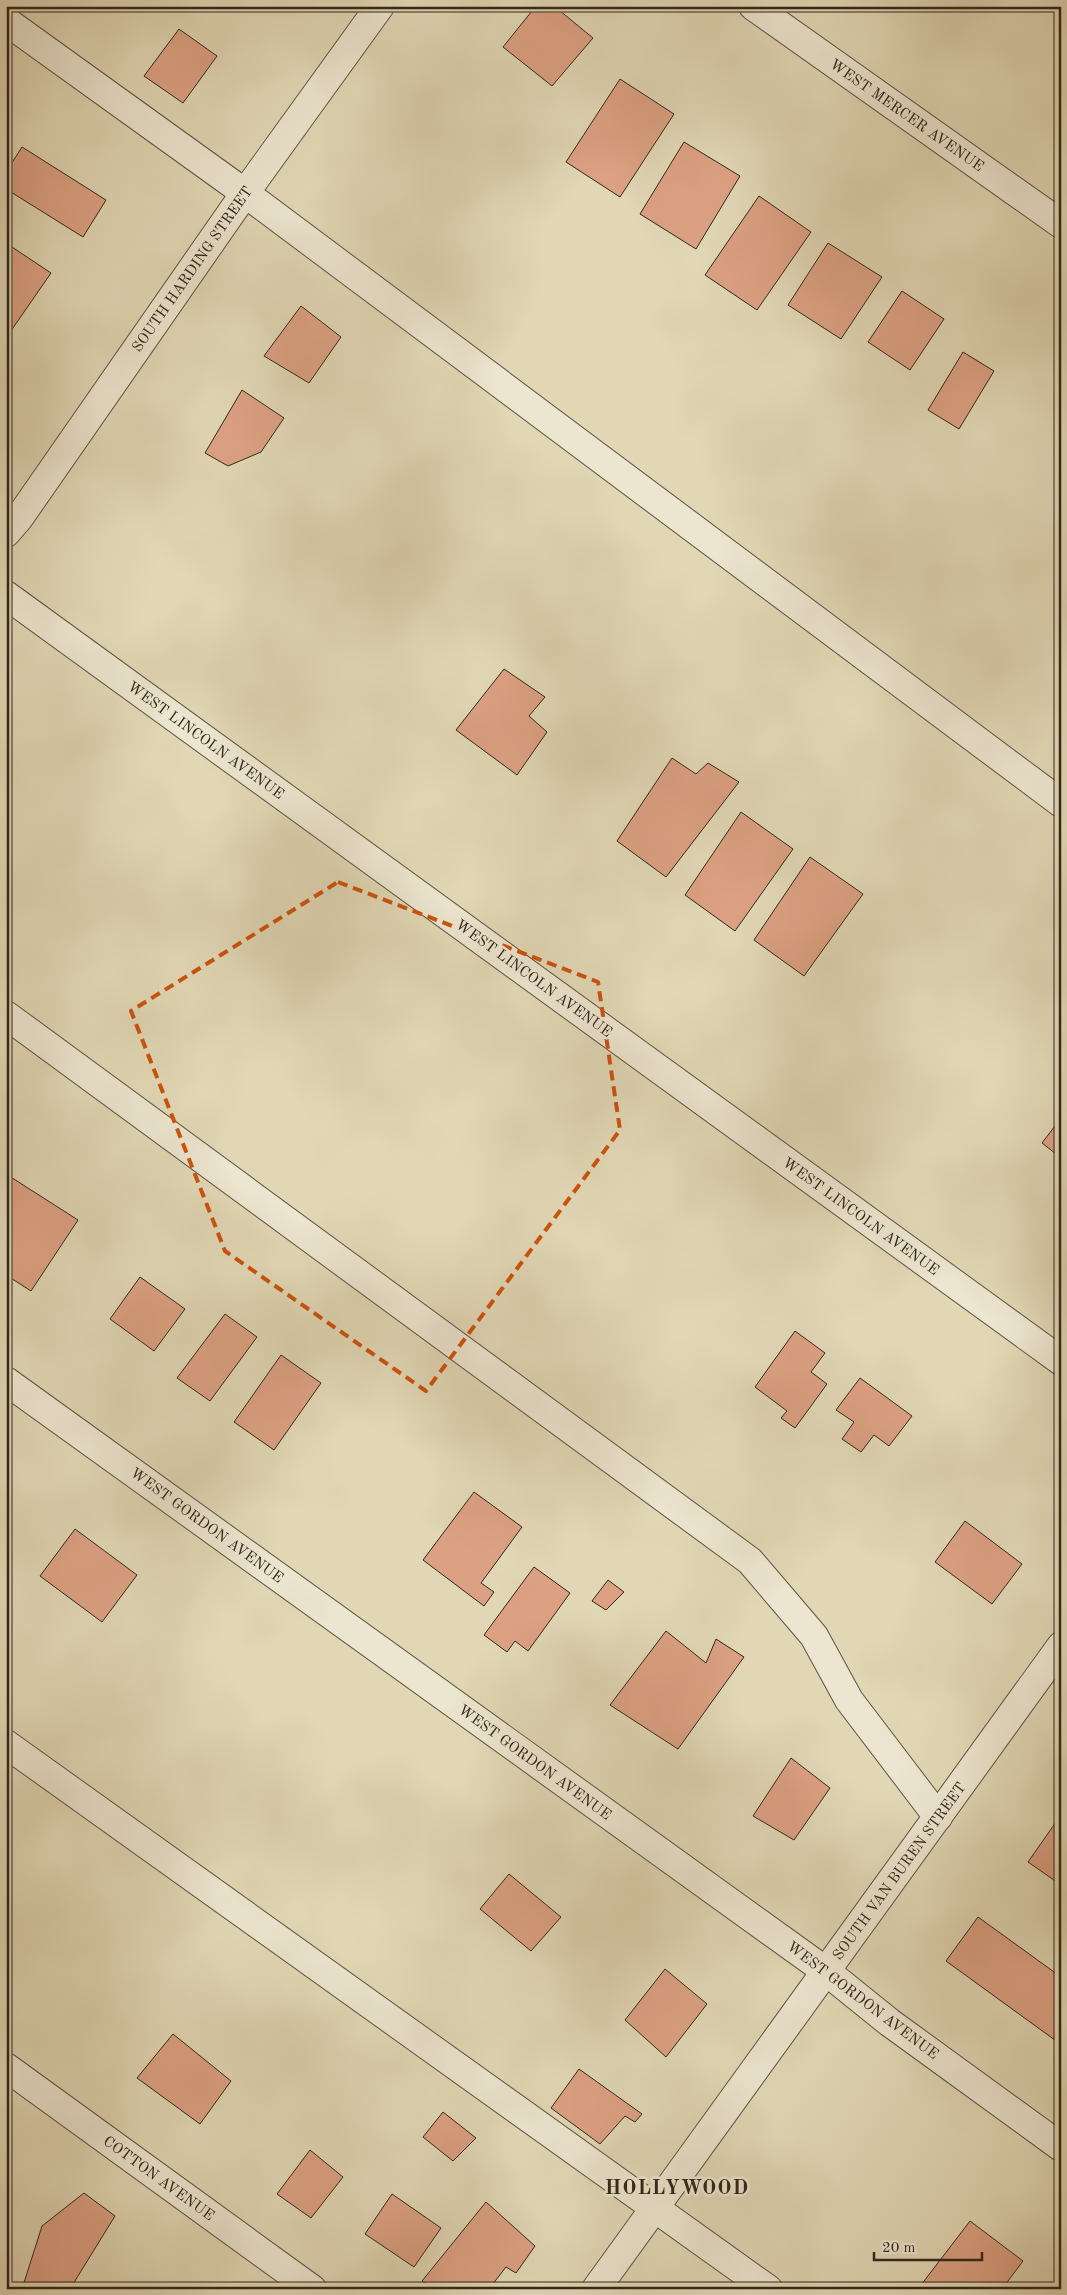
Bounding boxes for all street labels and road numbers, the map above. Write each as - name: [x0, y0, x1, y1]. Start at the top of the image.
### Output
- street label: WEST MERCER AVENUE: [826, 57, 986, 175]
- street label: SOUTH HARDING STREET: [130, 184, 256, 355]
- street label: WEST LINCOLN AVENUE: [124, 680, 286, 803]
- street label: WEST LINCOLN AVENUE: [452, 918, 614, 1041]
- street label: WEST LINCOLN AVENUE: [779, 1156, 941, 1279]
- street label: WEST GORDON AVENUE: [127, 1466, 285, 1587]
- street label: WEST GORDON AVENUE: [455, 1703, 613, 1824]
- street label: SOUTH VAN BUREN STREET: [831, 1780, 970, 1963]
- street label: WEST GORDON AVENUE: [784, 1940, 941, 2063]
- street label: COTTON AVENUE: [100, 2134, 216, 2224]

